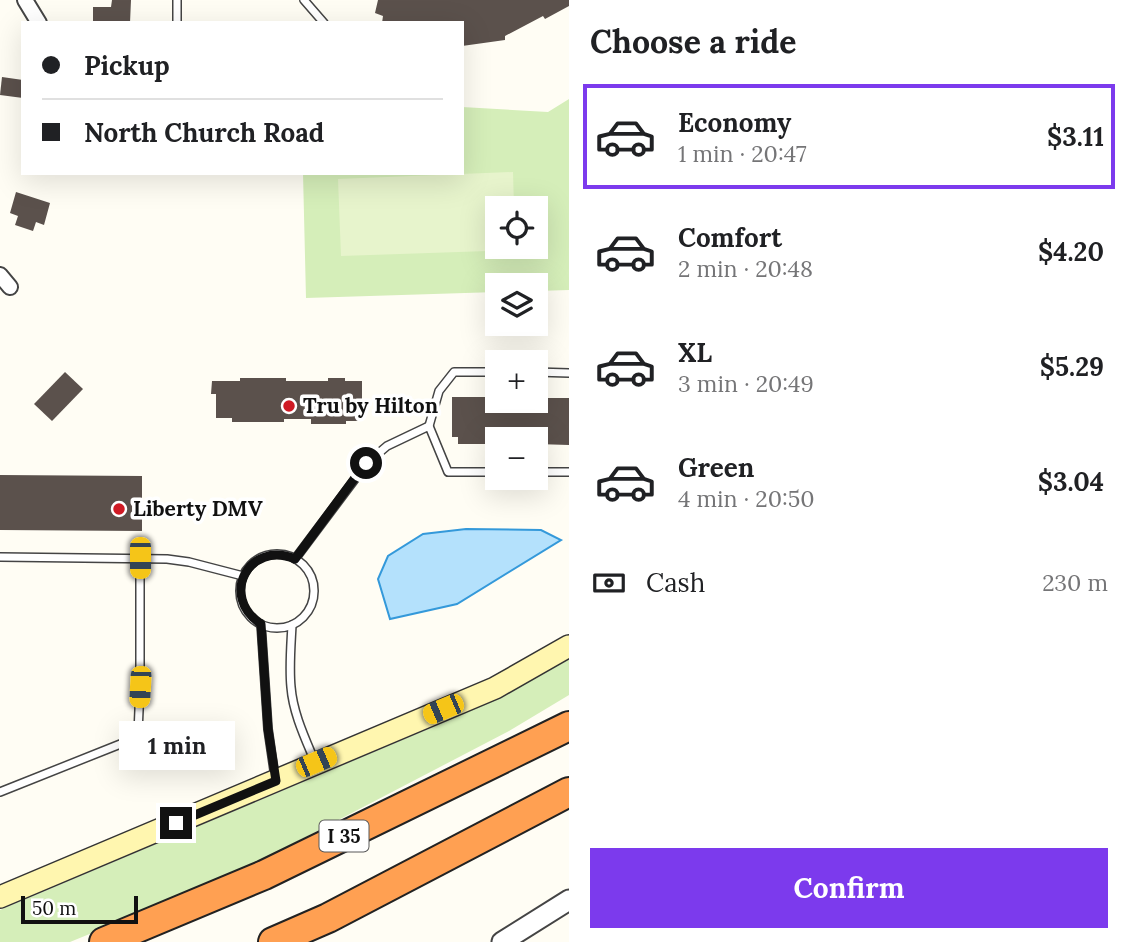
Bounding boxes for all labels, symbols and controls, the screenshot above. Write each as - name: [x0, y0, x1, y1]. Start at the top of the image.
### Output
- text: Choose a ride: [590, 21, 797, 62]
- text: Pickup: [84, 49, 170, 82]
- icon: car: [594, 105, 657, 168]
- text: Economy: [678, 106, 791, 139]
- text: North Church Road: [84, 116, 324, 149]
- text: $3.11: [1047, 120, 1104, 153]
- text: 1 min · 20:47: [678, 139, 807, 168]
- map controls: [485, 196, 548, 490]
- button: locate: [485, 196, 548, 259]
- icon: car: [594, 220, 657, 283]
- text: Comfort: [678, 221, 782, 254]
- text: $4.20: [1038, 235, 1104, 268]
- text: 2 min · 20:48: [678, 254, 813, 283]
- button: layers: [485, 273, 548, 336]
- icon: car: [594, 335, 657, 398]
- text: XL: [678, 336, 712, 369]
- button: +: [485, 350, 548, 413]
- text: $5.29: [1040, 350, 1104, 383]
- text: 3 min · 20:49: [678, 369, 814, 398]
- place label: Tru by Hilton: [303, 392, 438, 419]
- marker: Tru by Hilton: [281, 398, 297, 414]
- button: −: [485, 427, 548, 490]
- route start: [350, 447, 382, 479]
- icon: car: [594, 450, 657, 513]
- text: Green: [678, 451, 754, 484]
- text: $3.04: [1038, 465, 1104, 498]
- text: 4 min · 20:50: [678, 484, 815, 513]
- place label: Liberty DMV: [133, 495, 263, 522]
- marker: Liberty DMV: [111, 501, 127, 517]
- car: [130, 537, 151, 579]
- icon: cash: [590, 564, 628, 602]
- text: Cash: [646, 566, 705, 599]
- text: 230 m: [1042, 568, 1108, 597]
- car: [129, 665, 152, 709]
- car: [420, 691, 467, 727]
- callout: 1 min: [118, 722, 234, 770]
- text: 1 min: [148, 731, 206, 760]
- car: [293, 744, 340, 780]
- route end: [160, 807, 192, 839]
- road number: I 35: [320, 820, 368, 852]
- button: Confirm: [590, 848, 1108, 928]
- scale bar: [21, 893, 138, 925]
- text: 50 m: [32, 896, 76, 920]

